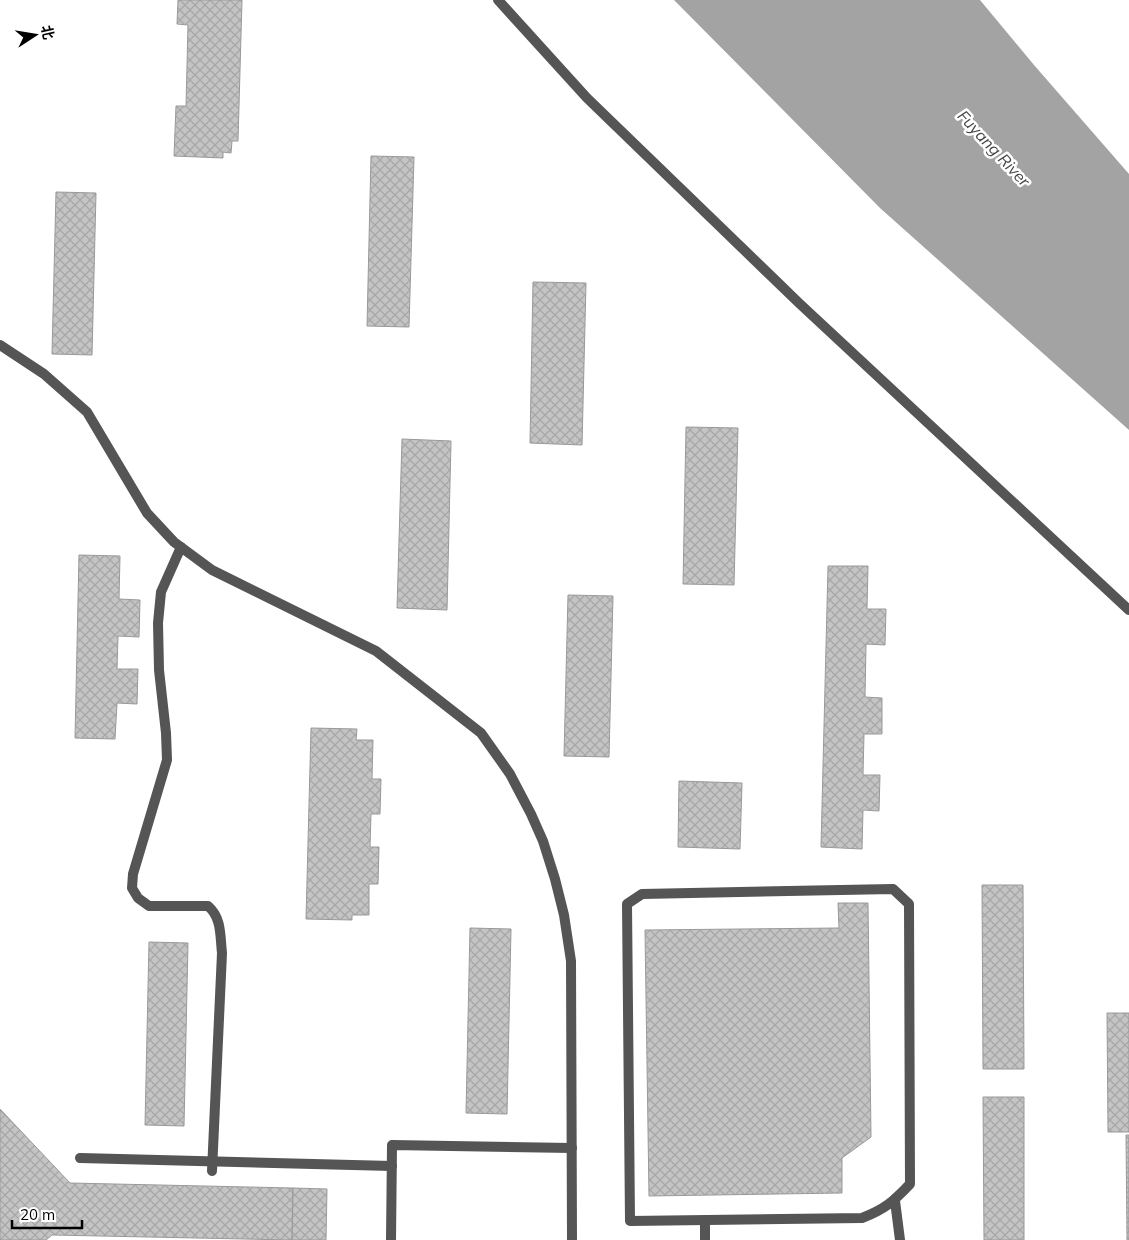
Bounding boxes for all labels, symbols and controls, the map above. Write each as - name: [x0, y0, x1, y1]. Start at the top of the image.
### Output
- north arrow: [10, 10, 60, 60]
- text: 北: [37, 24, 58, 41]
- water label: Fuyang River: [954, 106, 1035, 191]
- scale bar: [12, 1198, 82, 1230]
- text: 20 m: [20, 1205, 55, 1224]

